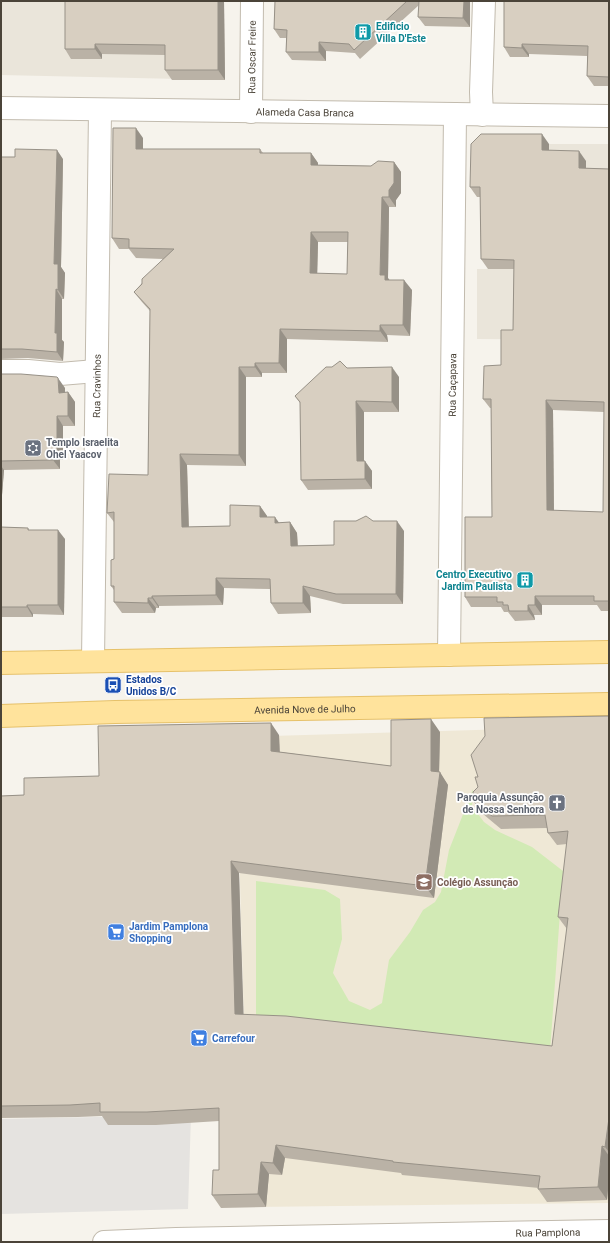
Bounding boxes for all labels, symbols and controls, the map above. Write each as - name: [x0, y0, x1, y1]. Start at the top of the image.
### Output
- street label: Rua Oscar Freire: [246, 20, 258, 94]
- place label: Edificio Villa D'Este: [376, 21, 427, 44]
- building icon: Edificio Villa D'Este: [353, 22, 373, 42]
- street label: Alameda Casa Branca: [256, 106, 354, 119]
- street label: Rua Caçapava: [447, 353, 458, 417]
- street label: Rua Cravinhos: [91, 354, 103, 418]
- place label: Templo Israelita Ohel Yaacov: [46, 437, 119, 460]
- synagogue icon: Templo Israelita Ohel Yaacov: [23, 438, 43, 458]
- place label: Centro Executivo Jardim Paulista: [436, 569, 513, 592]
- building icon: Centro Executivo Jardim Paulista: [515, 570, 535, 590]
- place label: Estados Unidos B/C: [126, 674, 177, 697]
- bus stop icon: Estados Unidos B/C: [103, 675, 123, 695]
- street label: Avenida Nove de Julho: [254, 703, 356, 716]
- place label: Paroquia Assunção de Nossa Senhora: [457, 792, 545, 815]
- church icon: Paroquia Assunção de Nossa Senhora: [547, 793, 567, 813]
- school or university icon: Colégio Assunção: [414, 872, 434, 892]
- place label: Colégio Assunção: [437, 877, 518, 888]
- place label: Jardim Pamplona Shopping: [129, 921, 209, 944]
- supermarket icon: Jardim Pamplona Shopping: [106, 922, 126, 942]
- supermarket icon: Carrefour: [189, 1028, 209, 1048]
- place label: Carrefour: [212, 1033, 255, 1044]
- street label: Rua Pamplona: [515, 1227, 580, 1239]

